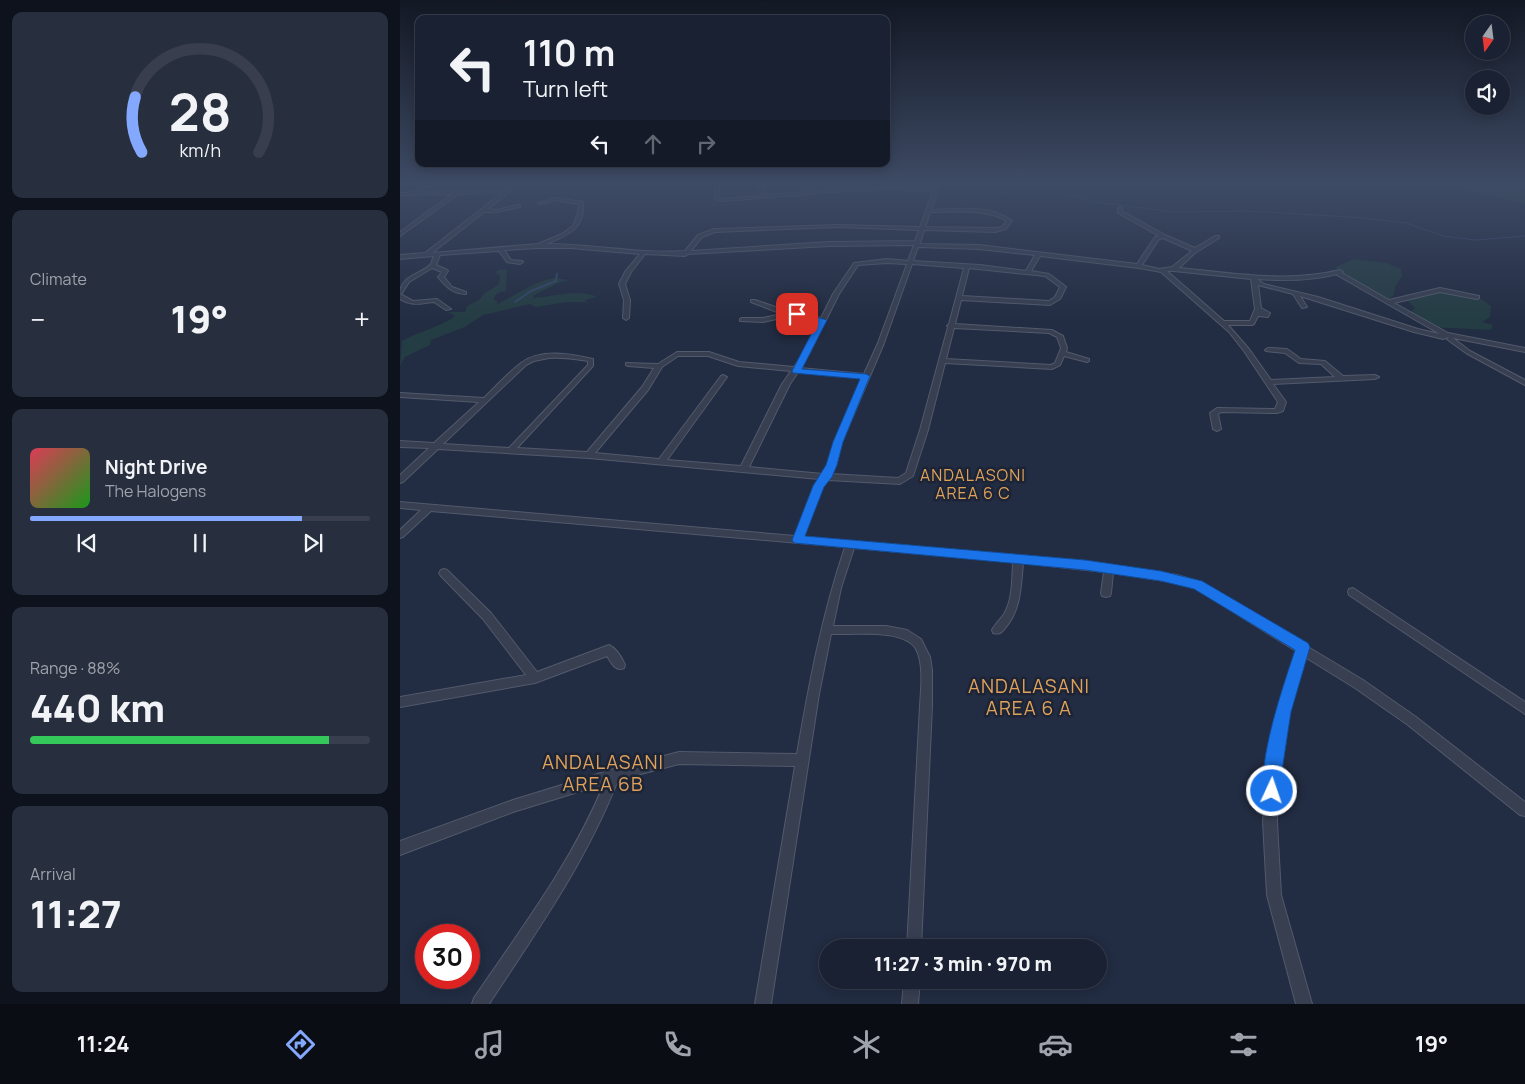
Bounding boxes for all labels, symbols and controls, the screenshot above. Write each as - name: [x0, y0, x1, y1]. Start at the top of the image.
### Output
- north arrow: [1465, 15, 1510, 60]
- map controls: [1465, 15, 1510, 115]
- text: 110 m: [523, 29, 615, 77]
- icon: left: [440, 35, 505, 100]
- button: sound: [1465, 70, 1510, 115]
- text: Turn left: [523, 74, 608, 104]
- text: 28: [169, 76, 231, 147]
- icon: left: [586, 130, 614, 158]
- icon: ahead: [639, 130, 667, 158]
- icon: right: [692, 130, 720, 158]
- text: km/h: [179, 138, 221, 162]
- text: Climate: [30, 268, 87, 290]
- text: 19°: [170, 292, 228, 344]
- pin: [776, 293, 818, 335]
- text: −: [30, 300, 45, 338]
- text: +: [354, 300, 370, 338]
- icon: arrive: [783, 300, 811, 328]
- text: Night Drive: [105, 454, 207, 480]
- district label: ANDALASONI AREA 6 C: [920, 464, 1026, 504]
- text: The Halogens: [105, 480, 206, 502]
- icon: previous: [73, 529, 101, 557]
- icon: pause: [186, 529, 214, 557]
- icon: next: [299, 529, 327, 557]
- text: Range · 88%: [30, 657, 120, 679]
- district label: ANDALASANI AREA 6 A: [968, 673, 1090, 721]
- text: 440 km: [30, 681, 165, 733]
- district label: ANDALASANI AREA 6B: [542, 749, 664, 797]
- position arrow: [1245, 764, 1297, 816]
- text: Arrival: [30, 863, 76, 885]
- text: 11:27: [30, 887, 122, 939]
- speed limit sign: 30: [415, 924, 480, 989]
- text: 11:27 · 3 min · 970 m: [874, 951, 1052, 977]
- icon: directions: [283, 1027, 318, 1062]
- icon: music: [472, 1027, 507, 1062]
- icon: phone: [660, 1027, 695, 1062]
- icon: climate: [849, 1027, 884, 1062]
- icon: car: [1038, 1027, 1073, 1062]
- icon: filters: [1226, 1027, 1261, 1062]
- text: 11:24: [77, 1029, 130, 1059]
- text: 19°: [1415, 1029, 1448, 1059]

